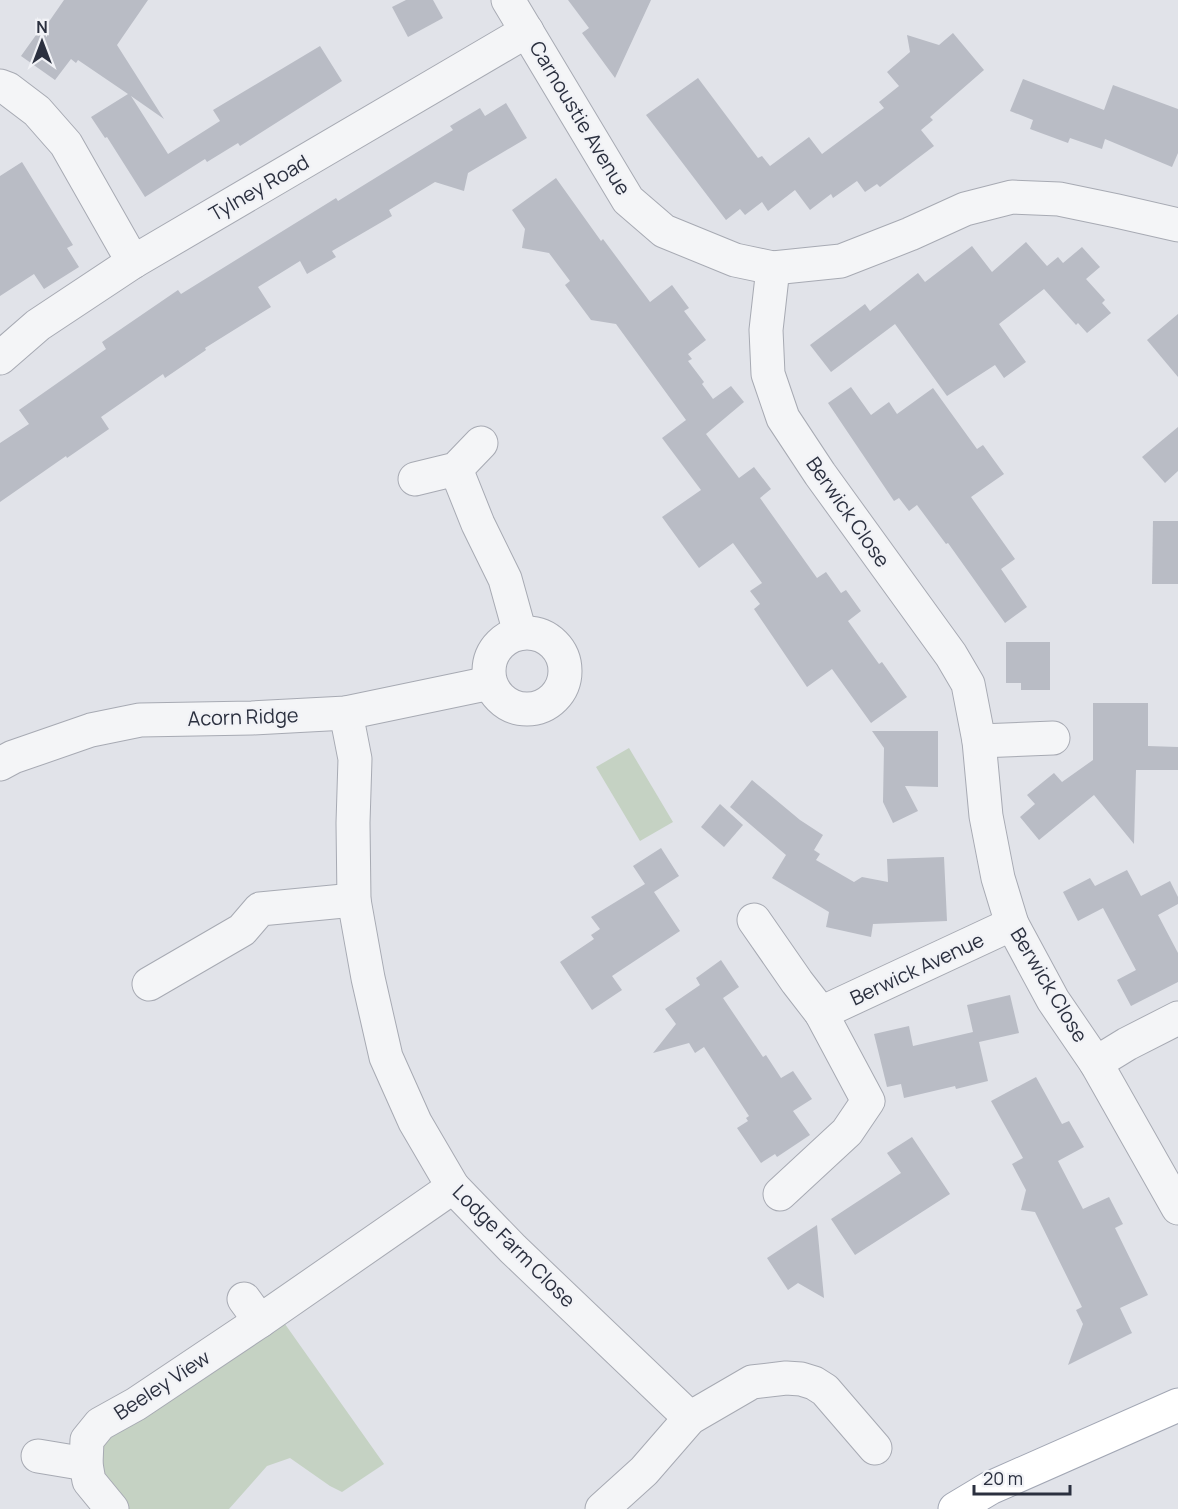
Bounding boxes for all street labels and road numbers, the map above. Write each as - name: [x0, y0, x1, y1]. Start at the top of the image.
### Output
- street label: Carnoustie Avenue: [524, 36, 637, 200]
- street label: Tylney Road: [204, 148, 314, 227]
- street label: Berwick Close: [800, 451, 896, 572]
- street label: Acorn Ridge: [187, 701, 299, 732]
- street label: Berwick Close: [1005, 922, 1094, 1047]
- street label: Berwick Avenue: [846, 926, 988, 1011]
- street label: Lodge Farm Close: [447, 1178, 582, 1313]
- street label: Beeley View: [109, 1343, 215, 1426]

